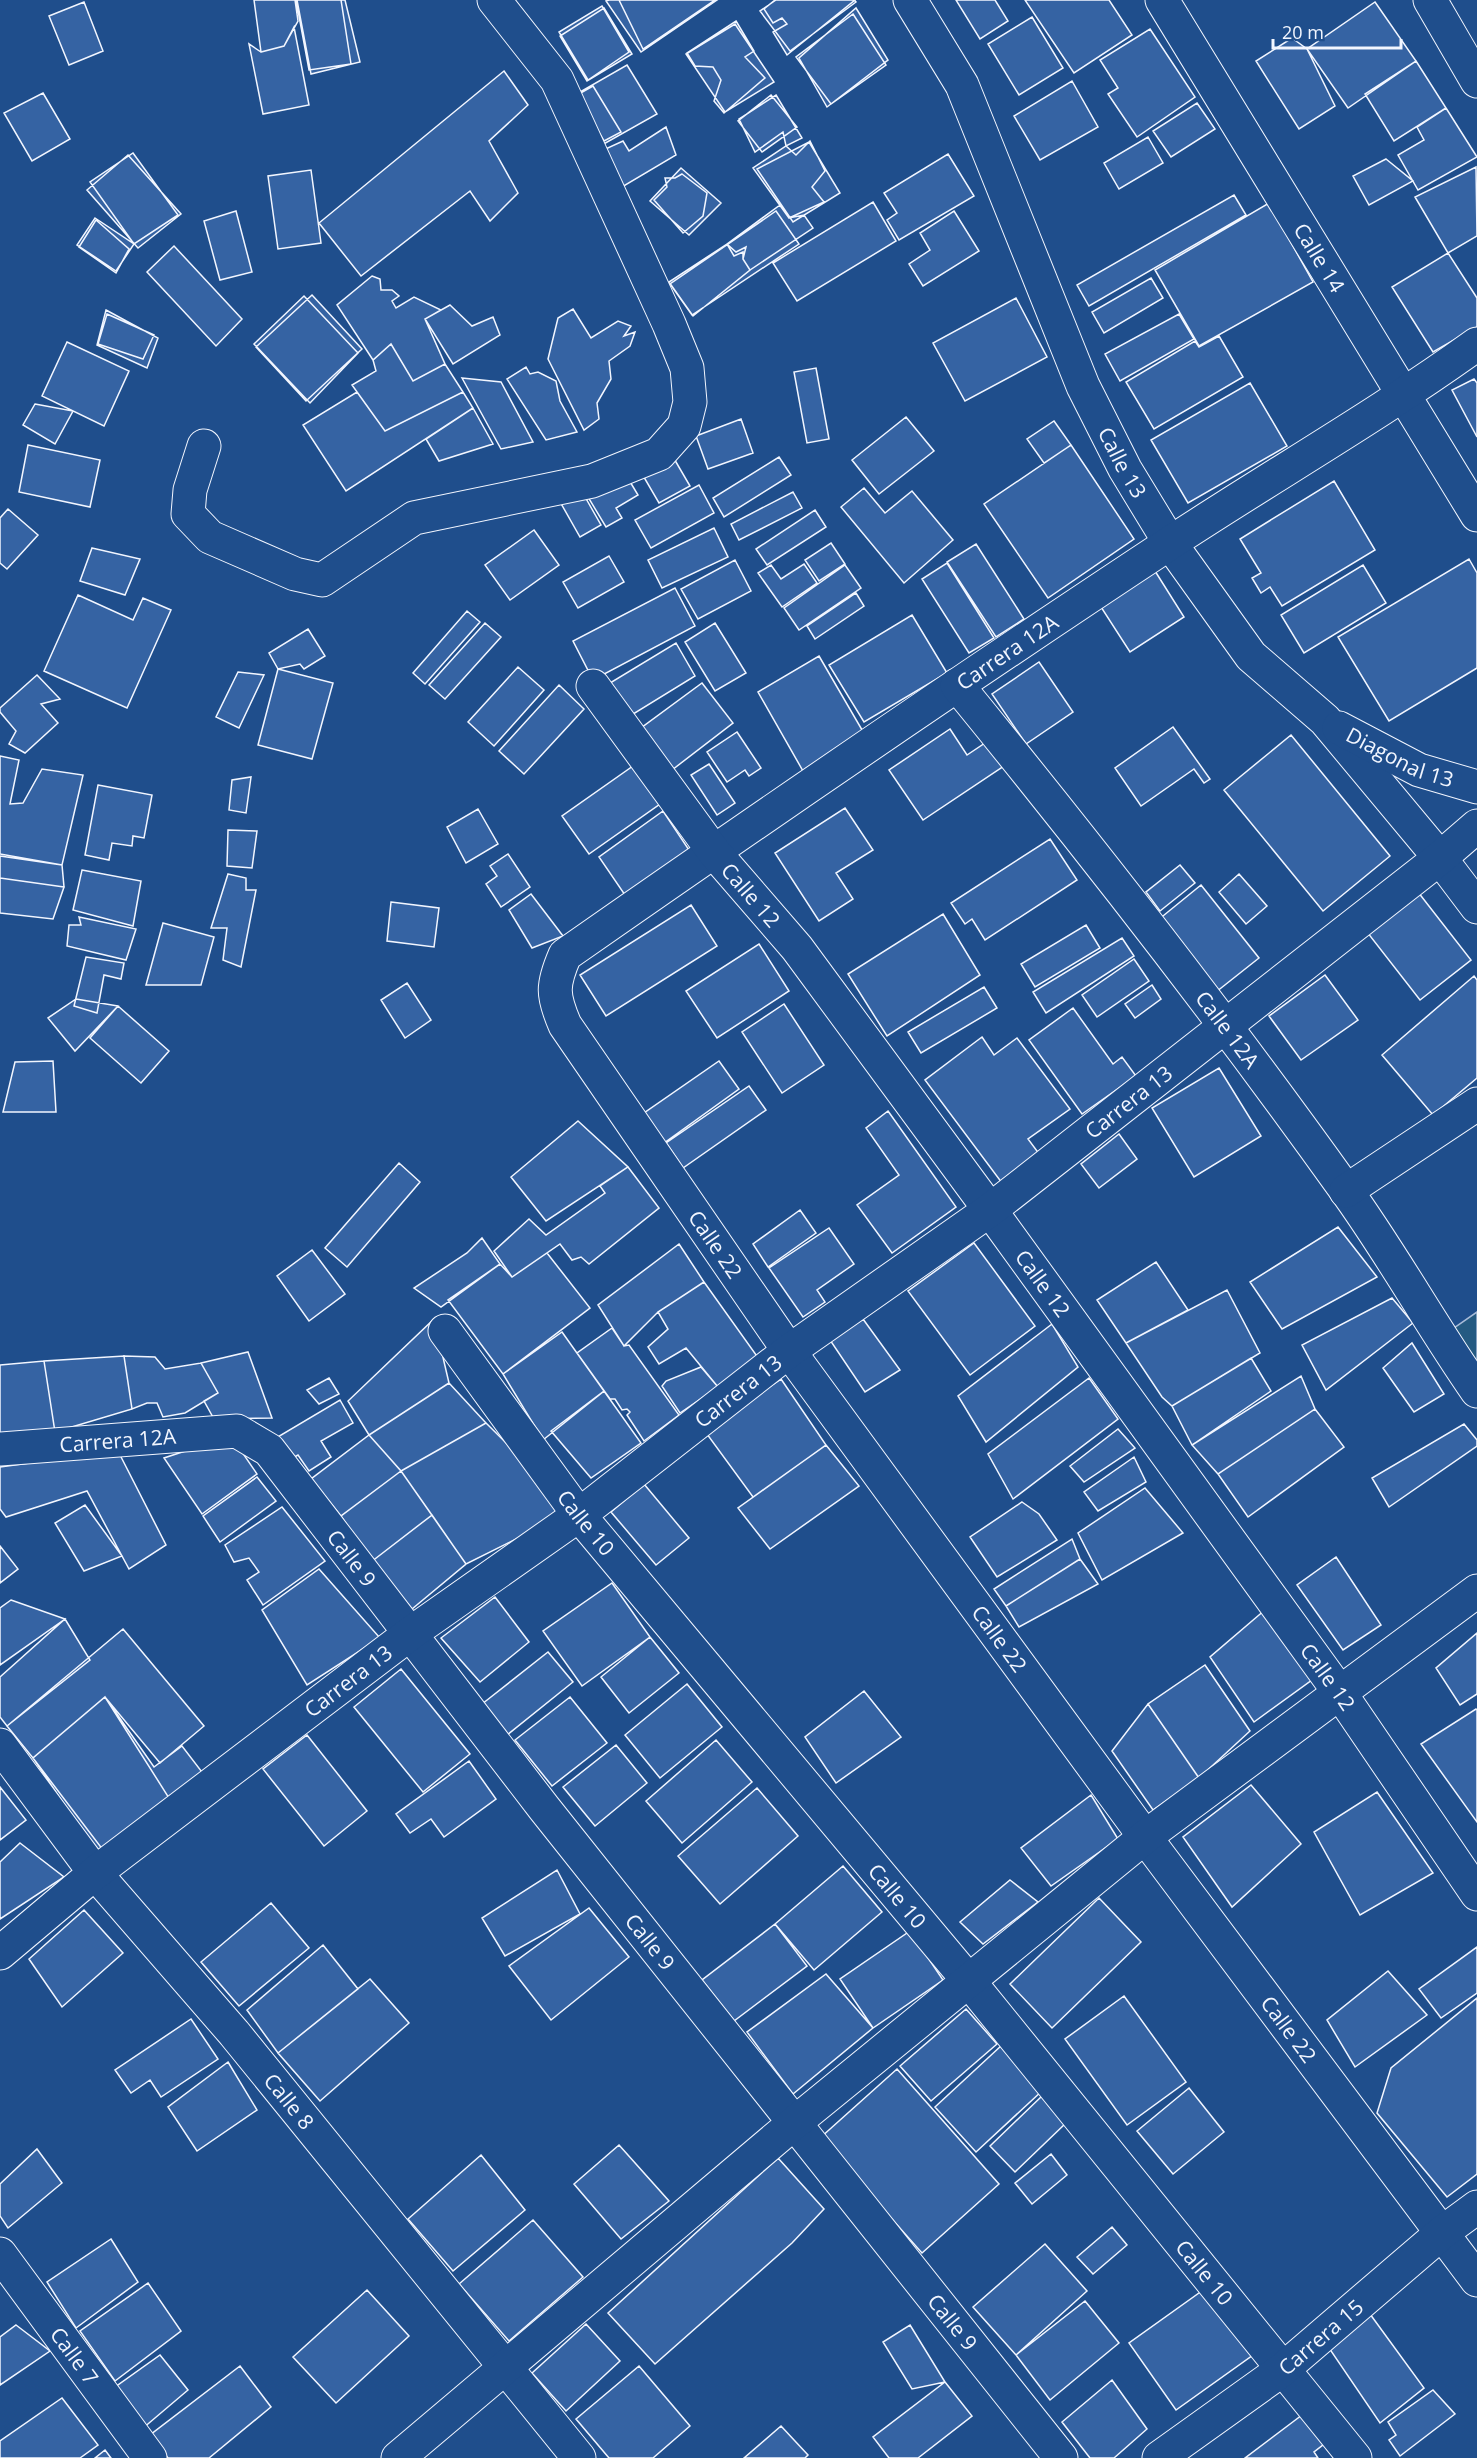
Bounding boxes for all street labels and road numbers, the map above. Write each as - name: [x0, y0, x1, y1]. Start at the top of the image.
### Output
- street label: Calle 14: [1288, 218, 1352, 298]
- street label: Calle 13: [1092, 422, 1153, 503]
- street label: Carrera 12A: [951, 607, 1064, 696]
- street label: Diagonal 13: [1341, 720, 1457, 793]
- street label: Calle 12: [715, 857, 787, 933]
- street label: Calle 12A: [1189, 985, 1266, 1074]
- street label: Carrera 13: [1079, 1059, 1178, 1145]
- street label: Calle 22: [682, 1205, 749, 1284]
- street label: Calle 12: [1009, 1244, 1077, 1322]
- street label: Carrera 13: [688, 1348, 787, 1434]
- street label: Carrera 12A: [58, 1422, 178, 1458]
- street label: Calle 10: [551, 1484, 621, 1561]
- street label: Calle 9: [321, 1524, 383, 1592]
- street label: Calle 22: [966, 1599, 1034, 1678]
- street label: Calle 12: [1294, 1637, 1362, 1716]
- street label: Carrera 13: [298, 1638, 398, 1723]
- street label: Calle 10: [862, 1857, 933, 1934]
- street label: Calle 9: [619, 1907, 681, 1976]
- street label: Calle 22: [1255, 1990, 1323, 2068]
- street label: Calle 8: [258, 2067, 321, 2135]
- street label: Calle 10: [1170, 2234, 1240, 2311]
- street label: Calle 9: [922, 2288, 984, 2356]
- street label: Carrera 15: [1272, 2293, 1369, 2381]
- street label: Calle 7: [44, 2321, 105, 2390]

